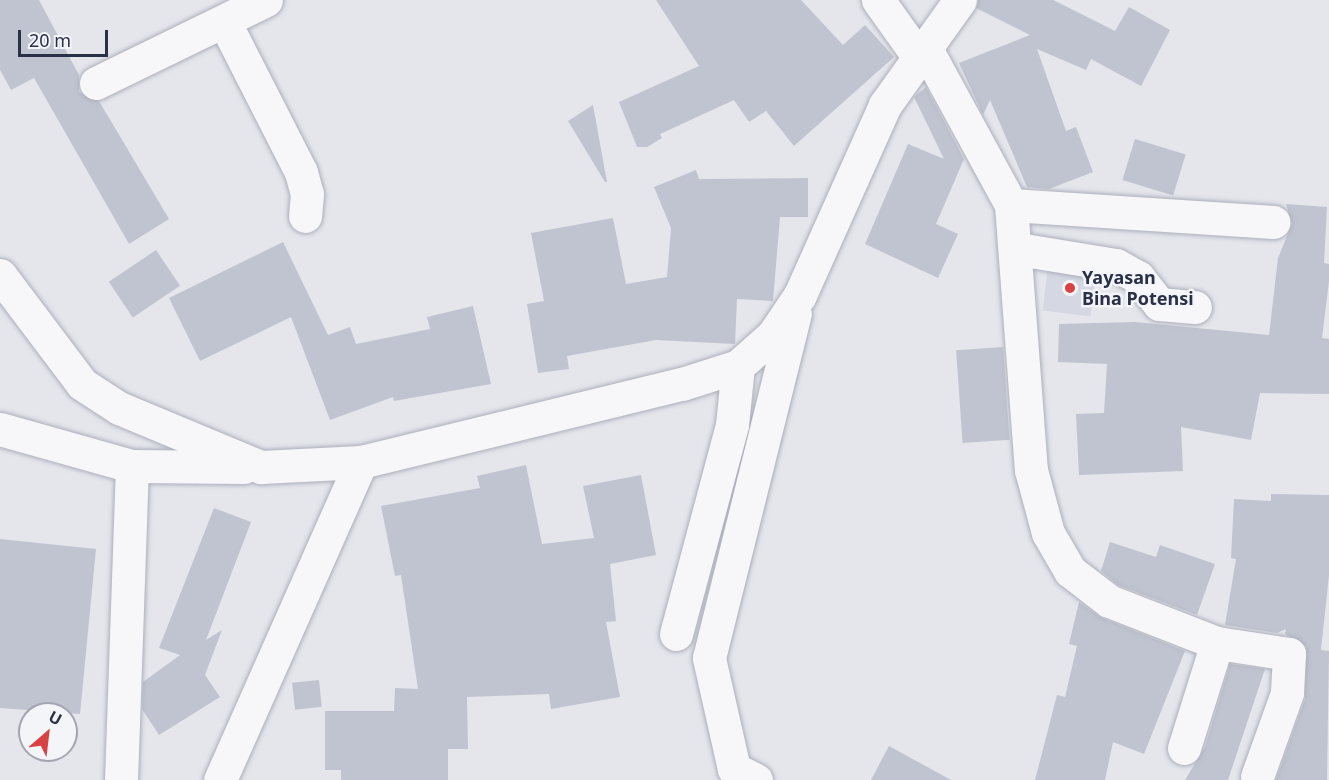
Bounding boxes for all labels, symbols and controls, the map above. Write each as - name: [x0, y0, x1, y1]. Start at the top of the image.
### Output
- scale bar: [21, 18, 111, 56]
- text: 20 m: [29, 28, 71, 52]
- place label: Yayasan Bina Potensi: [1082, 267, 1194, 310]
- marker: Yayasan Bina Potensi: [1063, 281, 1077, 295]
- north arrow: [18, 702, 78, 762]
- text: U: [45, 705, 66, 730]

